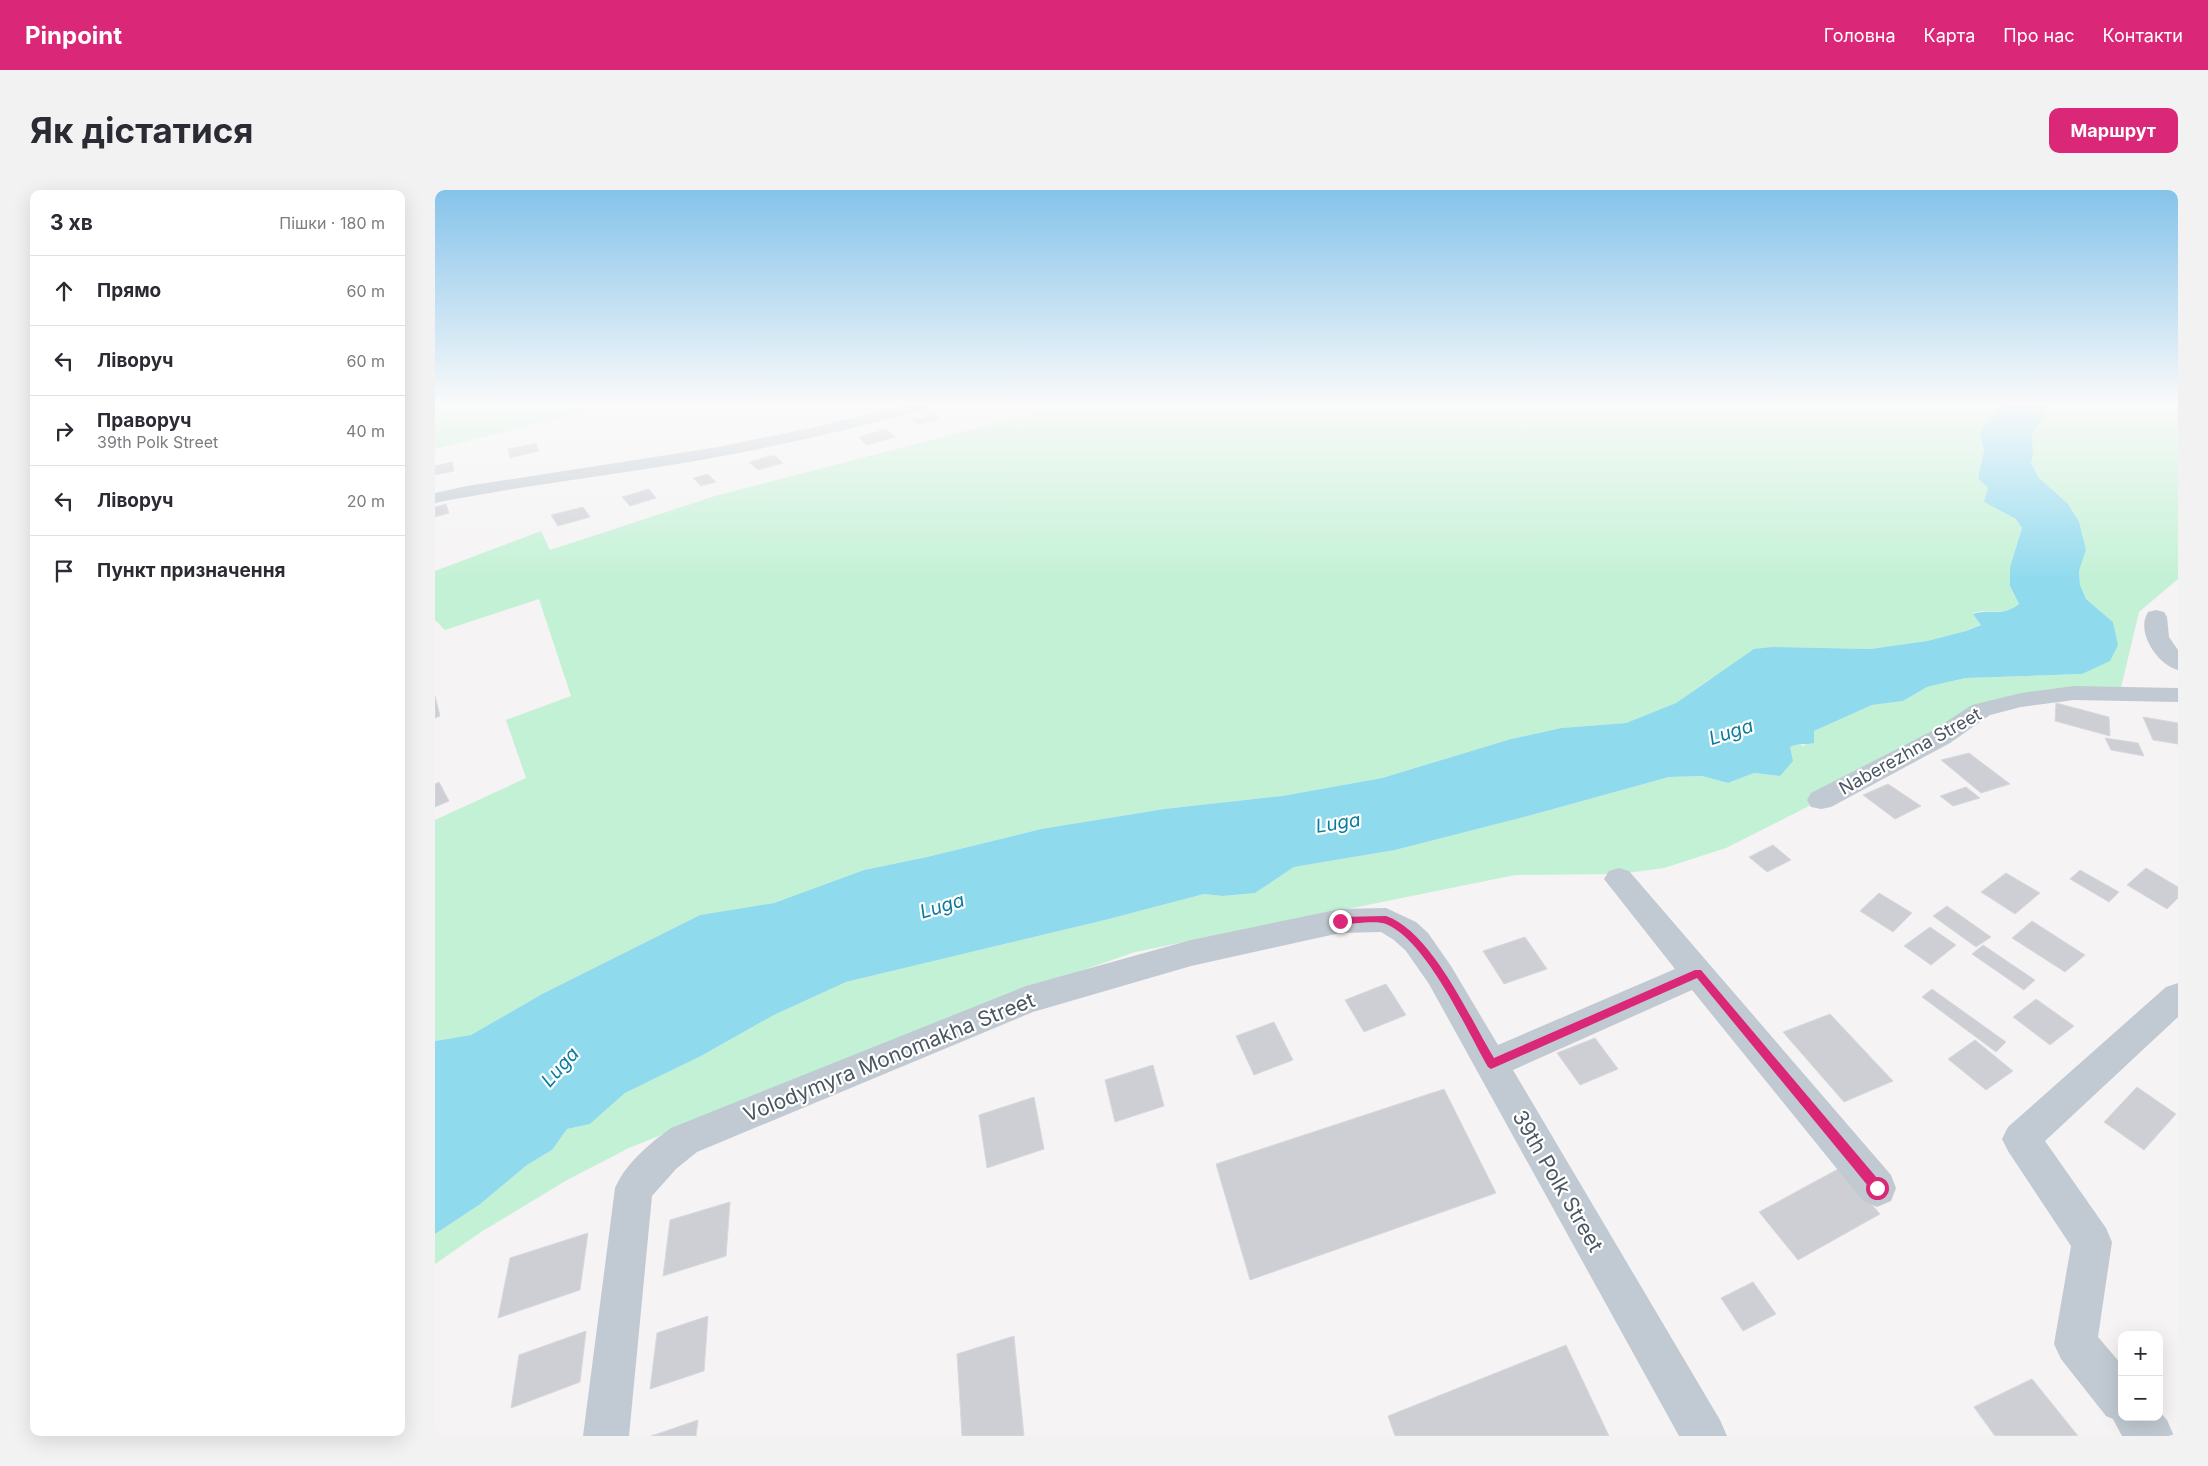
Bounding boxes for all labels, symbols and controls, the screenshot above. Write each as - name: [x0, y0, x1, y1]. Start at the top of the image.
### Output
- text: Pinpoint: [25, 21, 122, 50]
- text: Головна: [1824, 25, 1896, 46]
- text: Карта: [1924, 25, 1975, 46]
- text: Про нас: [2003, 25, 2075, 46]
- text: Контакти: [2103, 25, 2183, 46]
- button: Маршрут: [2049, 108, 2178, 153]
- text: Як дістатися: [30, 109, 254, 151]
- text: 3 хв: [50, 210, 93, 235]
- text: Пішки · 180 m: [279, 213, 385, 233]
- icon: ahead: [50, 277, 78, 305]
- text: Прямо: [97, 279, 161, 302]
- text: 60 m: [346, 281, 385, 301]
- icon: left: [50, 347, 78, 375]
- text: Ліворуч: [97, 349, 173, 372]
- text: 60 m: [346, 351, 385, 371]
- text: Праворуч: [97, 409, 191, 432]
- icon: right: [50, 417, 78, 445]
- text: 40 m: [346, 421, 385, 441]
- text: 39th Polk Street: [97, 432, 218, 452]
- icon: left: [50, 487, 78, 515]
- text: Ліворуч: [97, 489, 173, 512]
- text: 20 m: [347, 491, 385, 511]
- icon: arrive: [50, 557, 78, 585]
- text: Пункт призначення: [97, 559, 285, 582]
- street label: Naberezhna Street: [1835, 703, 1985, 799]
- water label: Luga: [1706, 714, 1756, 750]
- water label: Luga: [1314, 808, 1362, 838]
- water label: Luga: [917, 888, 967, 924]
- route end: [1329, 910, 1352, 933]
- street label: Volodymyra Monomakha Street: [740, 987, 1038, 1127]
- water label: Luga: [536, 1042, 584, 1092]
- street label: 39th Polk Street: [1507, 1106, 1609, 1256]
- route start: [1866, 1177, 1889, 1200]
- map controls: [2118, 1331, 2163, 1421]
- button: +: [2118, 1331, 2163, 1376]
- button: −: [2118, 1376, 2163, 1421]

